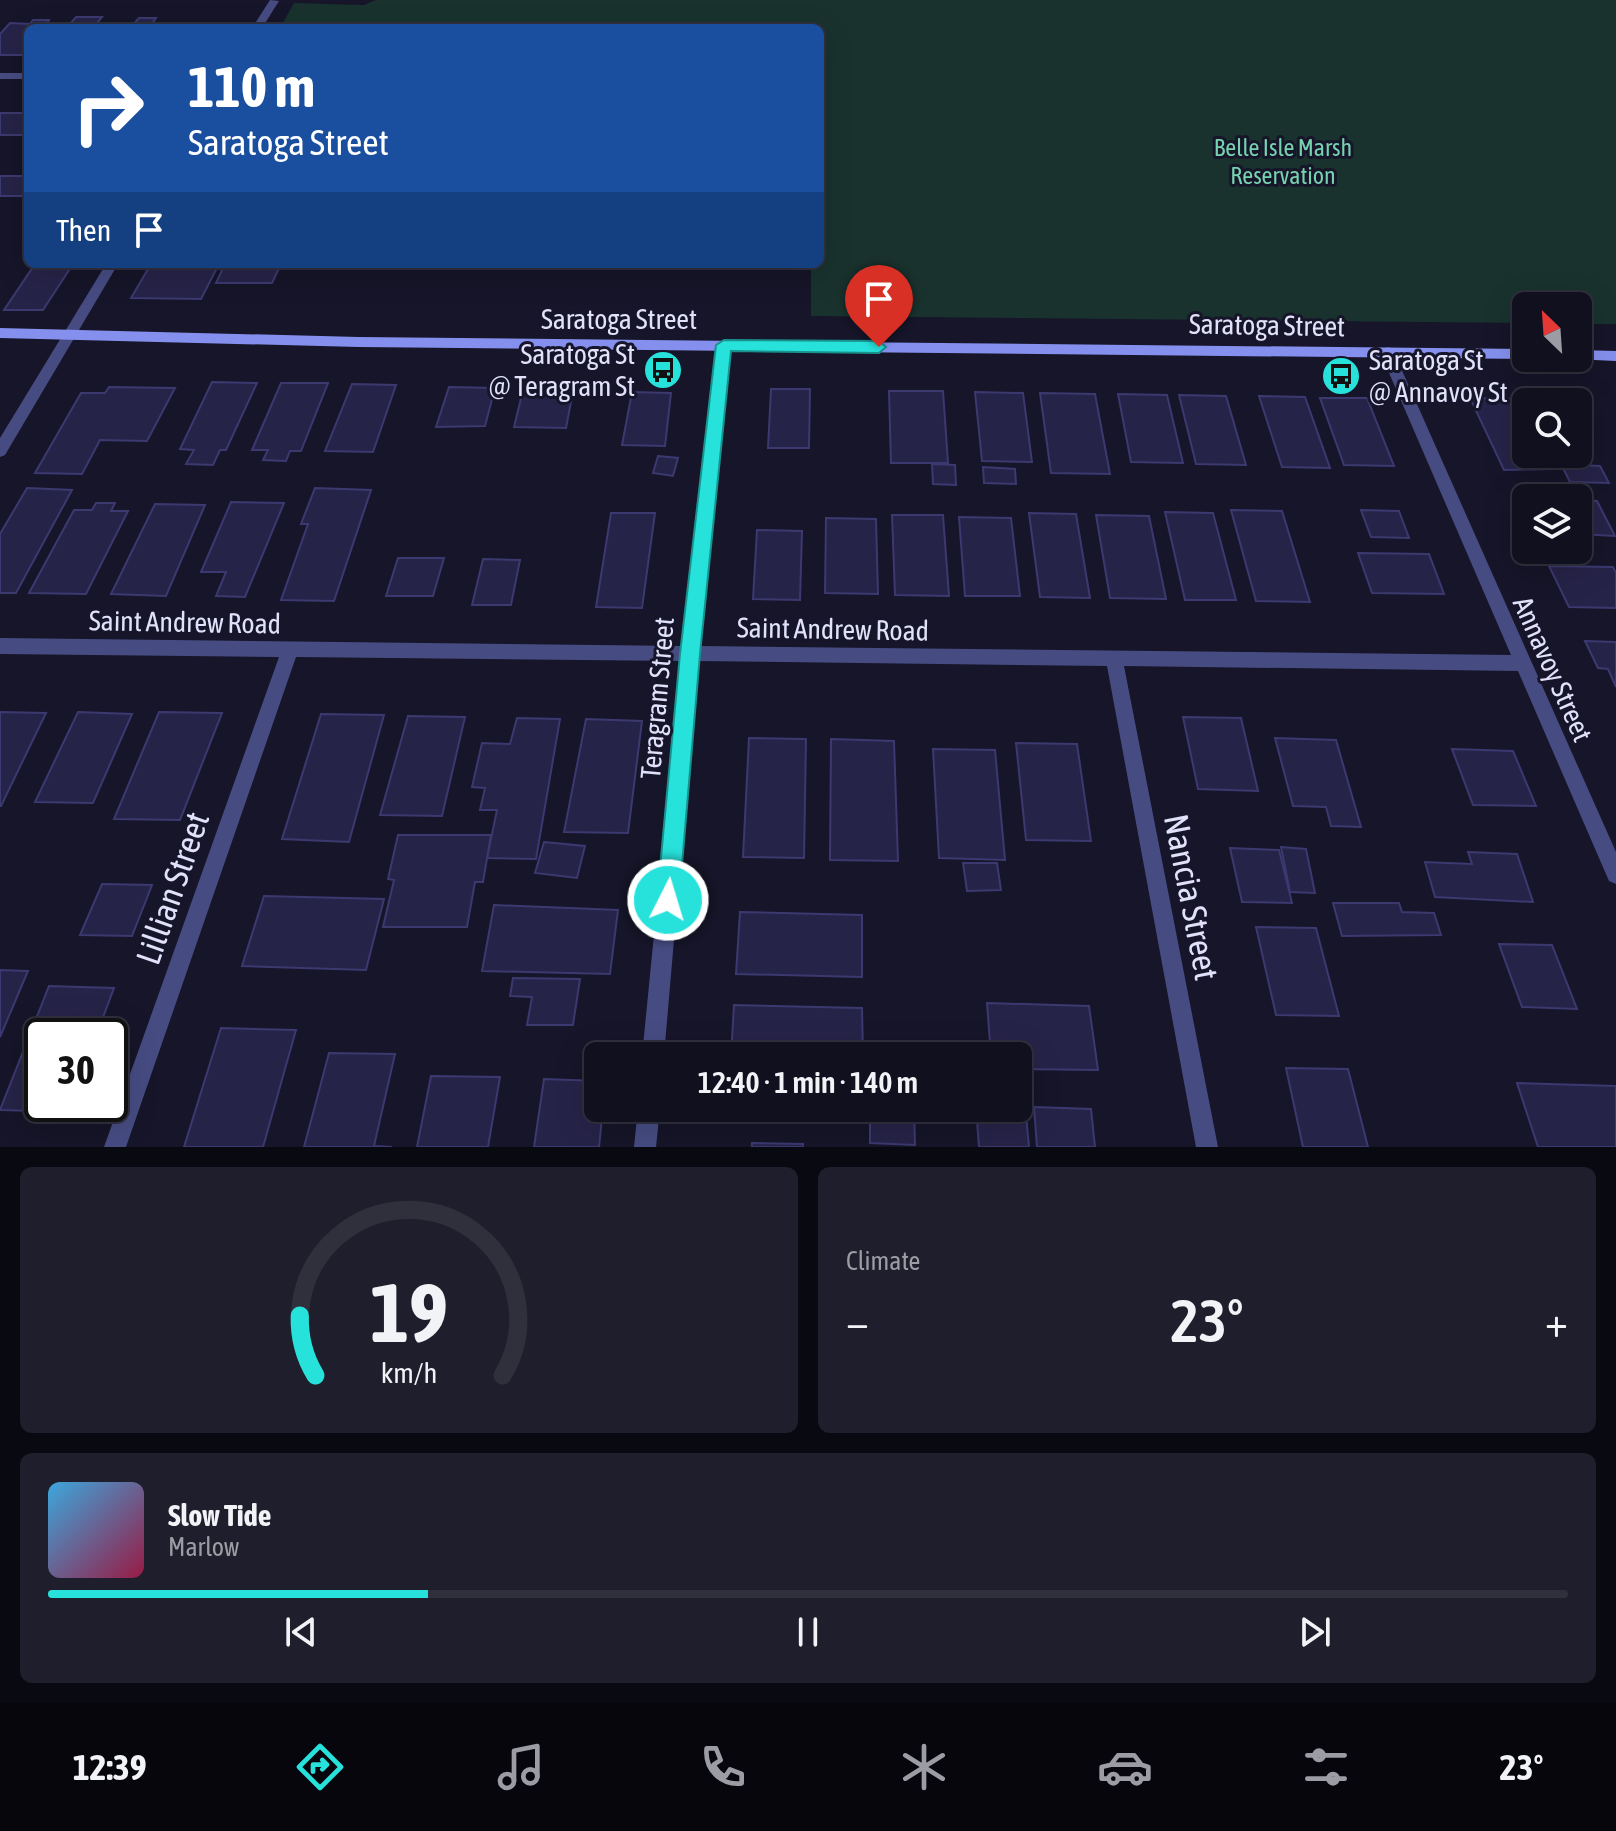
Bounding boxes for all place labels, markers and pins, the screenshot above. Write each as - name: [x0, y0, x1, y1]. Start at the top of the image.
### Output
- pin: [845, 265, 913, 347]
- place label: Saratoga St @ Teragram St: [489, 338, 635, 402]
- place label: Saratoga St @ Annavoy St: [1369, 344, 1508, 408]
- bus stop icon: Saratoga St @ Teragram St: [642, 349, 684, 391]
- bus stop icon: Saratoga St @ Annavoy St: [1320, 355, 1362, 397]

